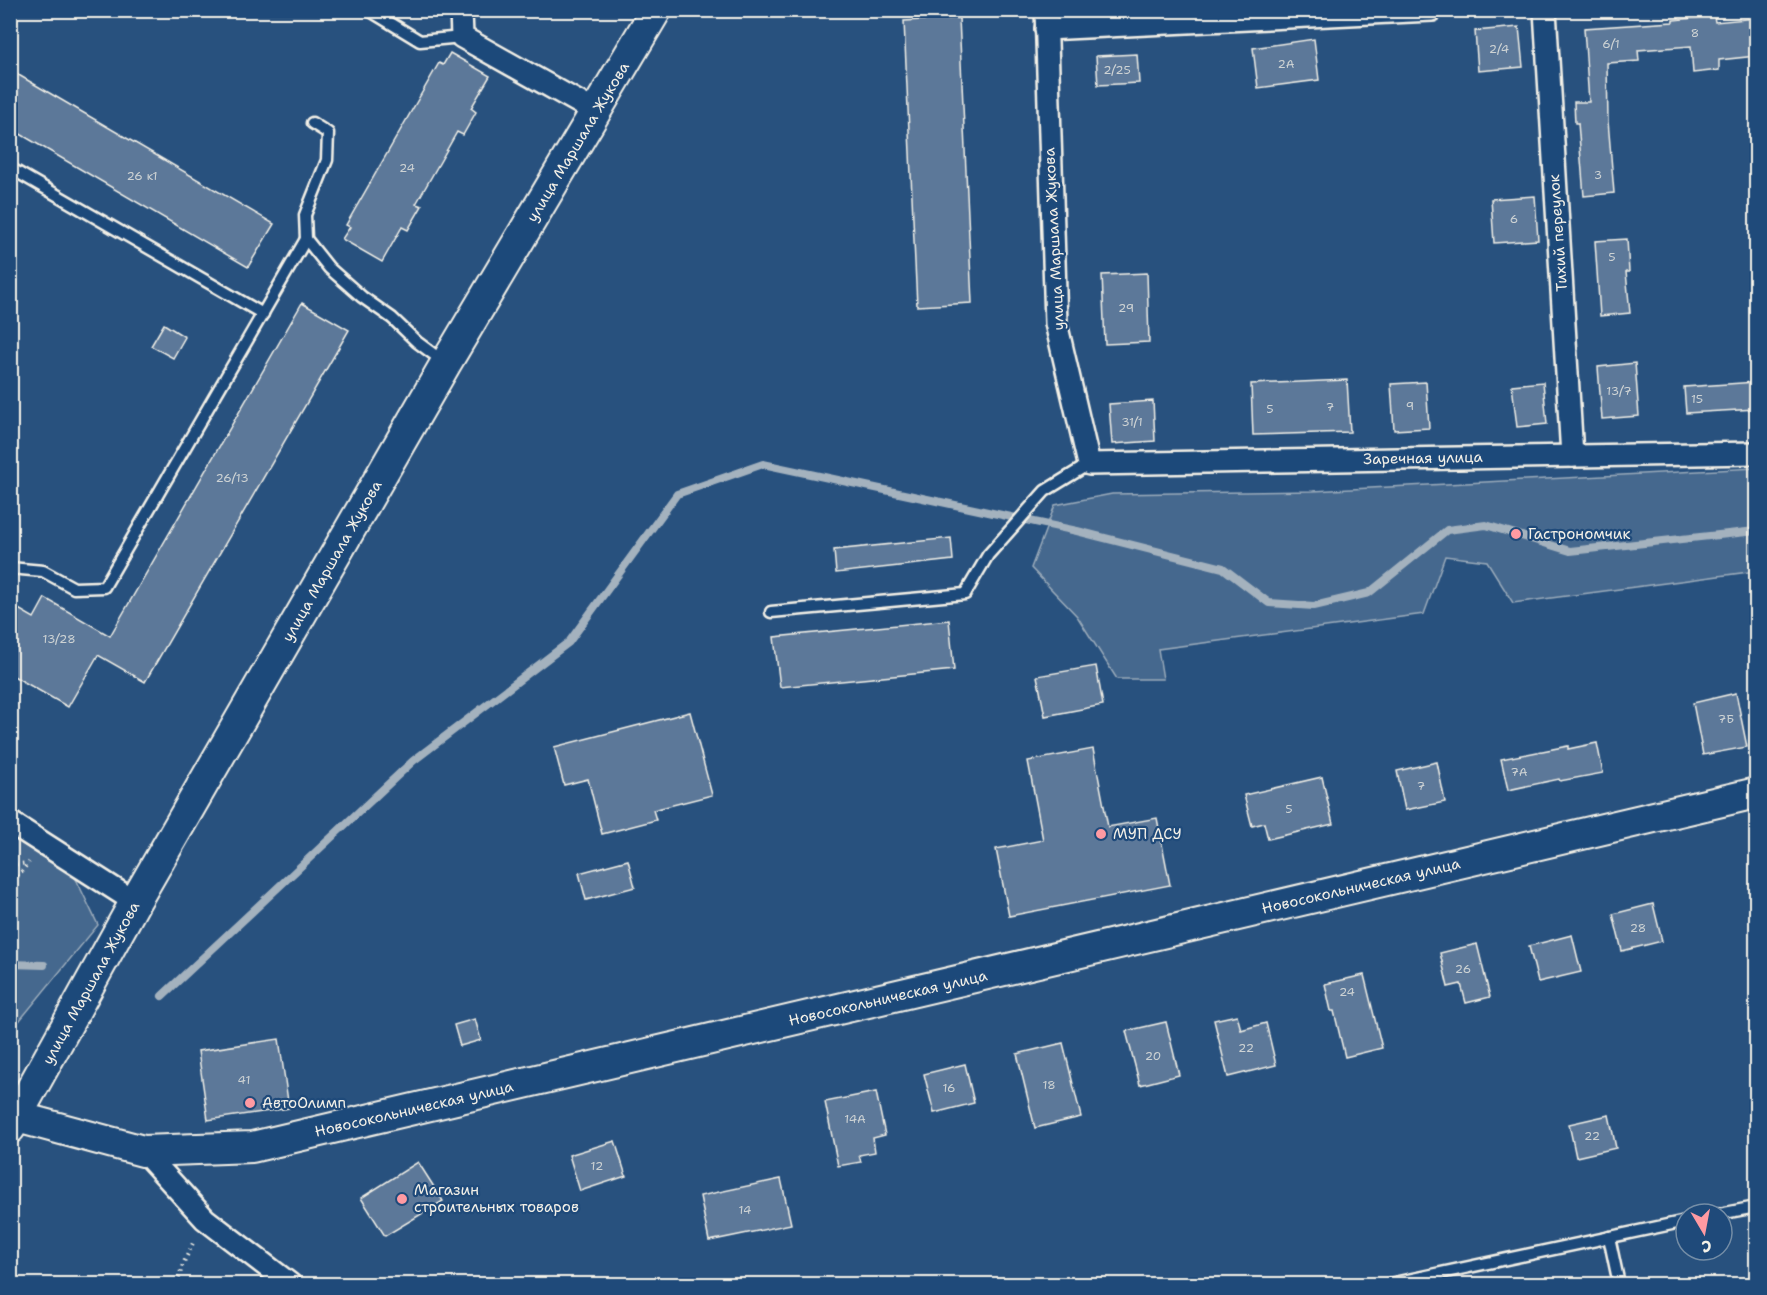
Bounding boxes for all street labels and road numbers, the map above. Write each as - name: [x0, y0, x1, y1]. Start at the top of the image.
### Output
- street label: улица Маршала Жукова: [522, 58, 634, 226]
- street label: улица Маршала Жукова: [1039, 146, 1069, 331]
- street label: Тихий переулок: [1544, 174, 1572, 292]
- street label: Заречная улица: [1363, 447, 1484, 469]
- street label: улица Маршала Жукова: [277, 476, 387, 645]
- street label: Новосокольническая улица: [1260, 853, 1463, 919]
- street label: улица Маршала Жукова: [38, 897, 145, 1068]
- street label: Новосокольническая улица: [787, 965, 990, 1031]
- street label: Новосокольническая улица: [313, 1076, 516, 1142]

